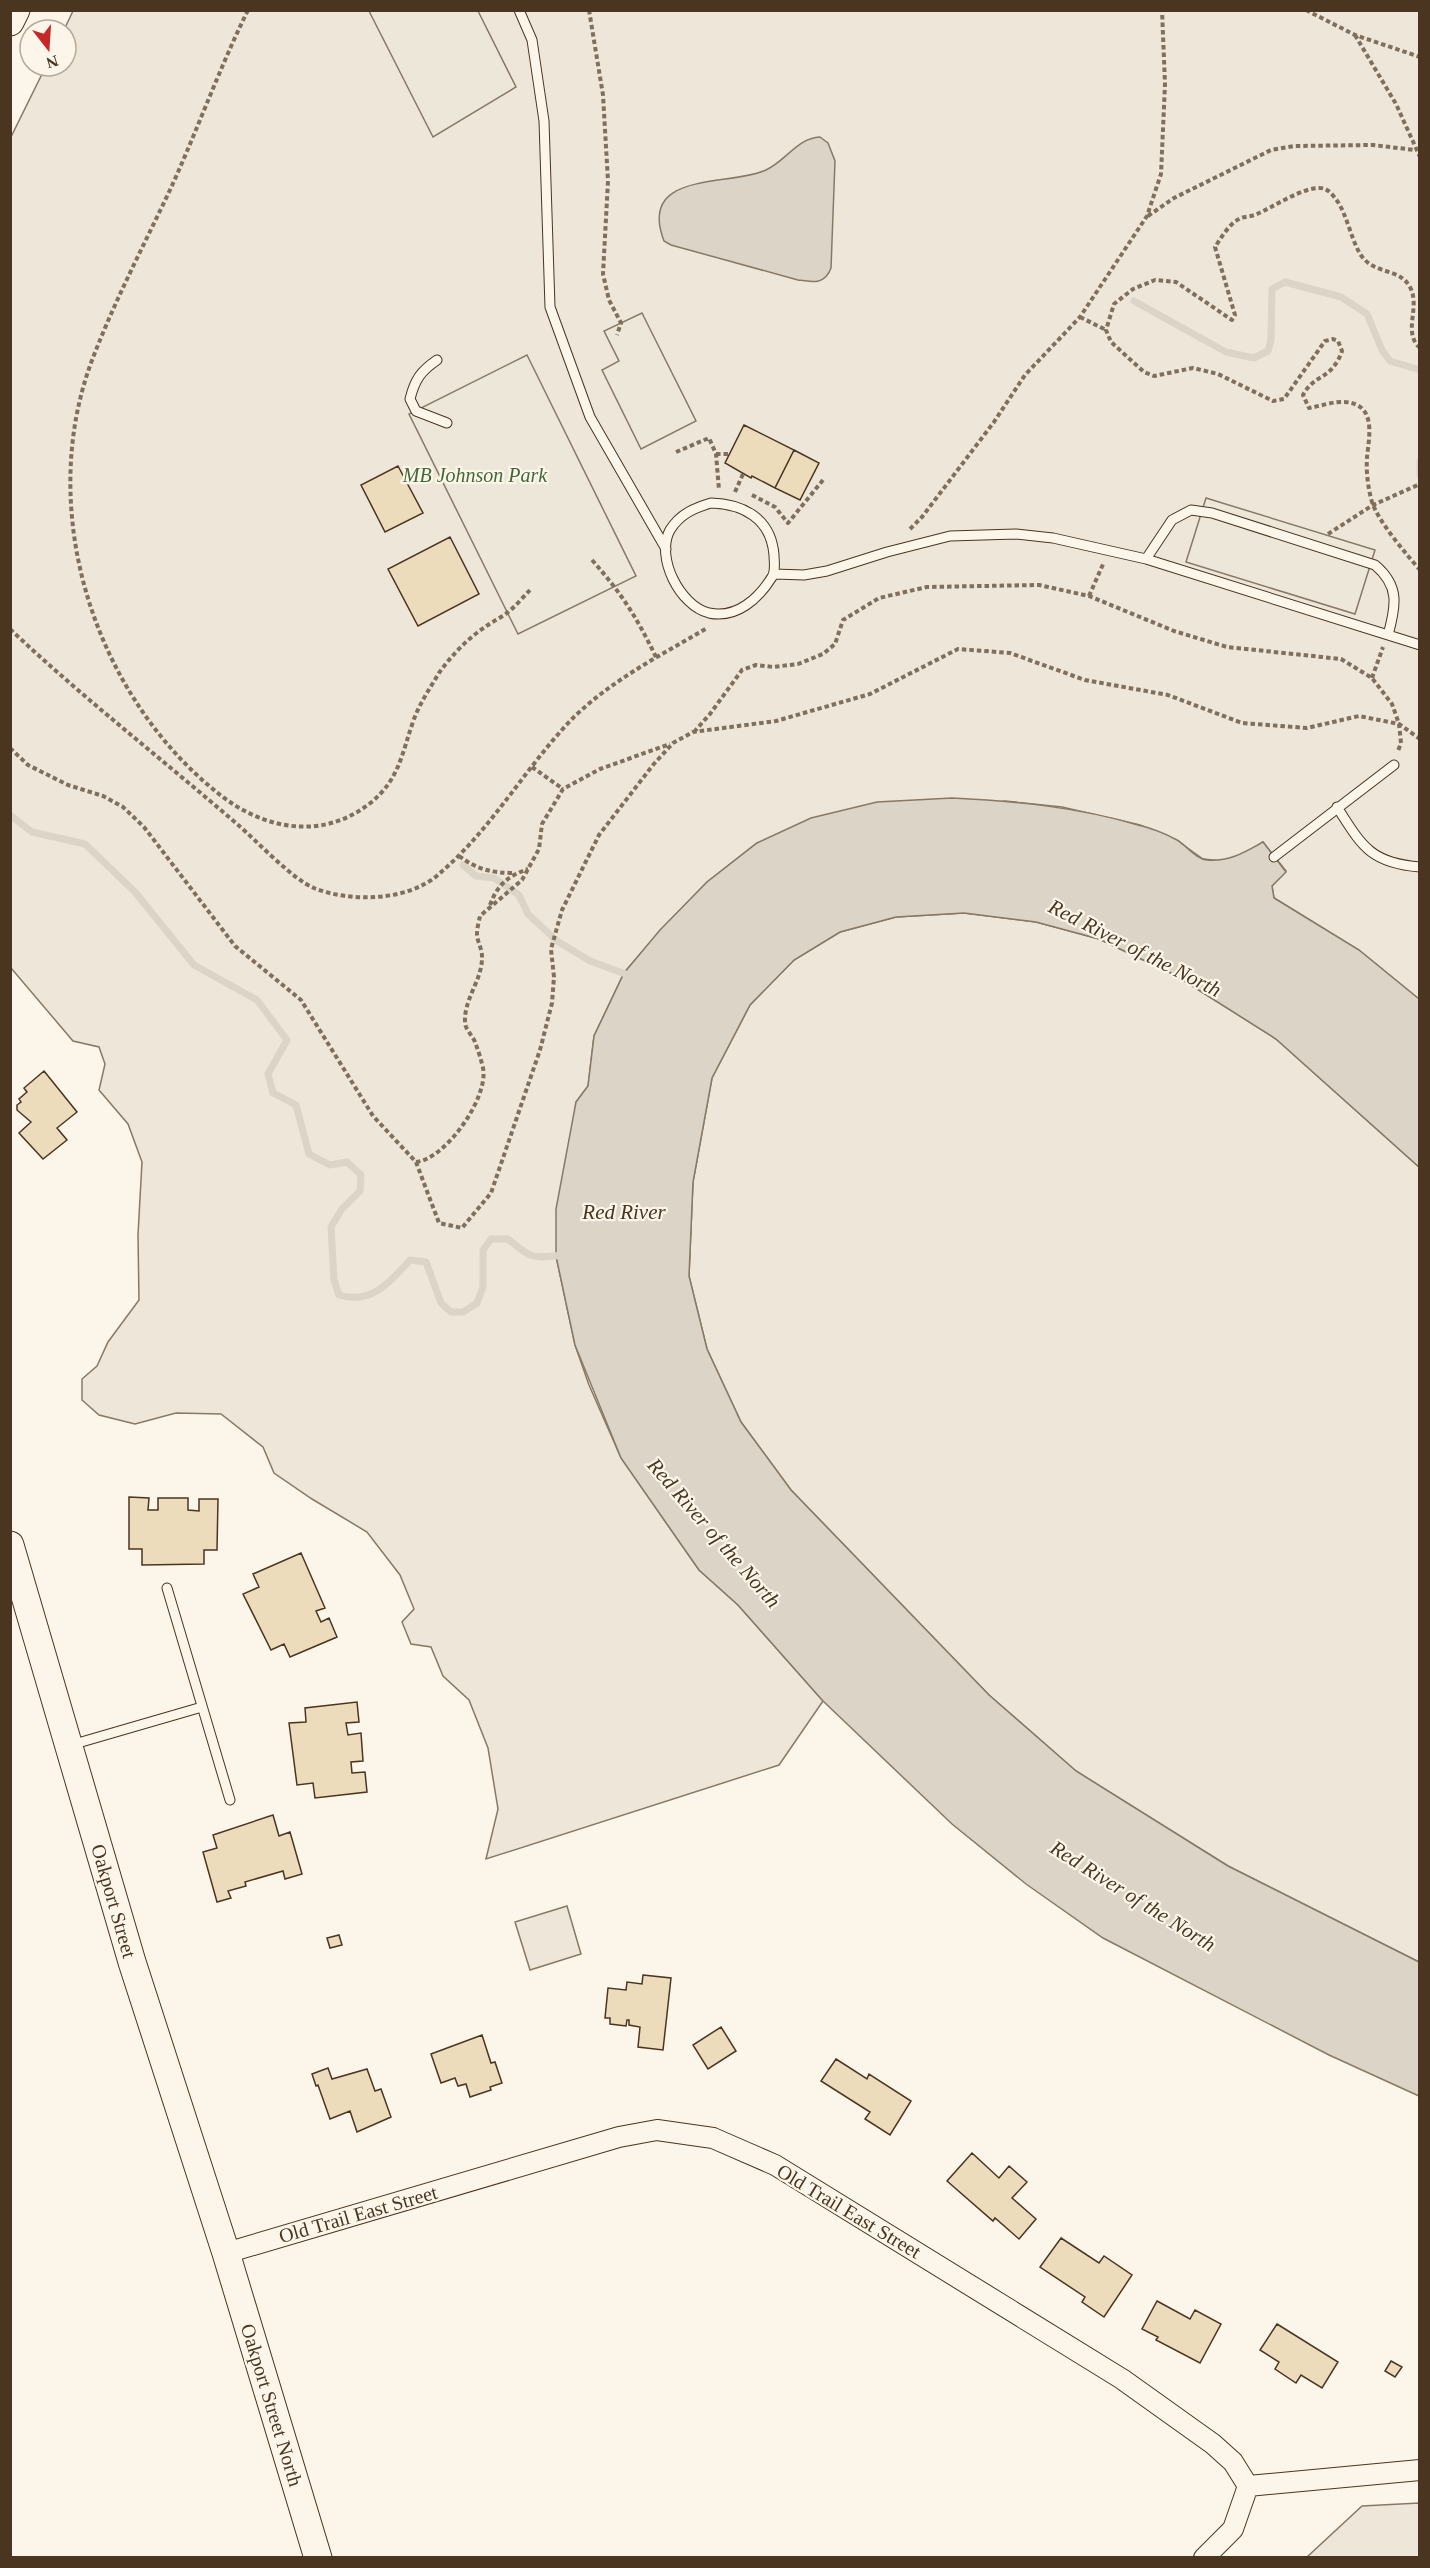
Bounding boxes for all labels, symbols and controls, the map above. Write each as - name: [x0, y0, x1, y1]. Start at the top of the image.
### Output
- north arrow: [18, 18, 78, 78]
- text: N: [44, 52, 60, 72]
- park label: MB Johnson Park: [402, 464, 548, 486]
- water label: Red River of the North: [1044, 894, 1225, 1002]
- water label: Red River: [581, 1200, 667, 1224]
- water label: Red River of the North: [642, 1453, 785, 1613]
- water label: Red River of the North: [1045, 1835, 1220, 1957]
- street label: Oakport Street: [86, 1842, 141, 1961]
- street label: Old Trail East Street: [773, 2159, 925, 2263]
- street label: Old Trail East Street: [276, 2181, 440, 2247]
- street label: Oakport Street North: [236, 2321, 307, 2489]

